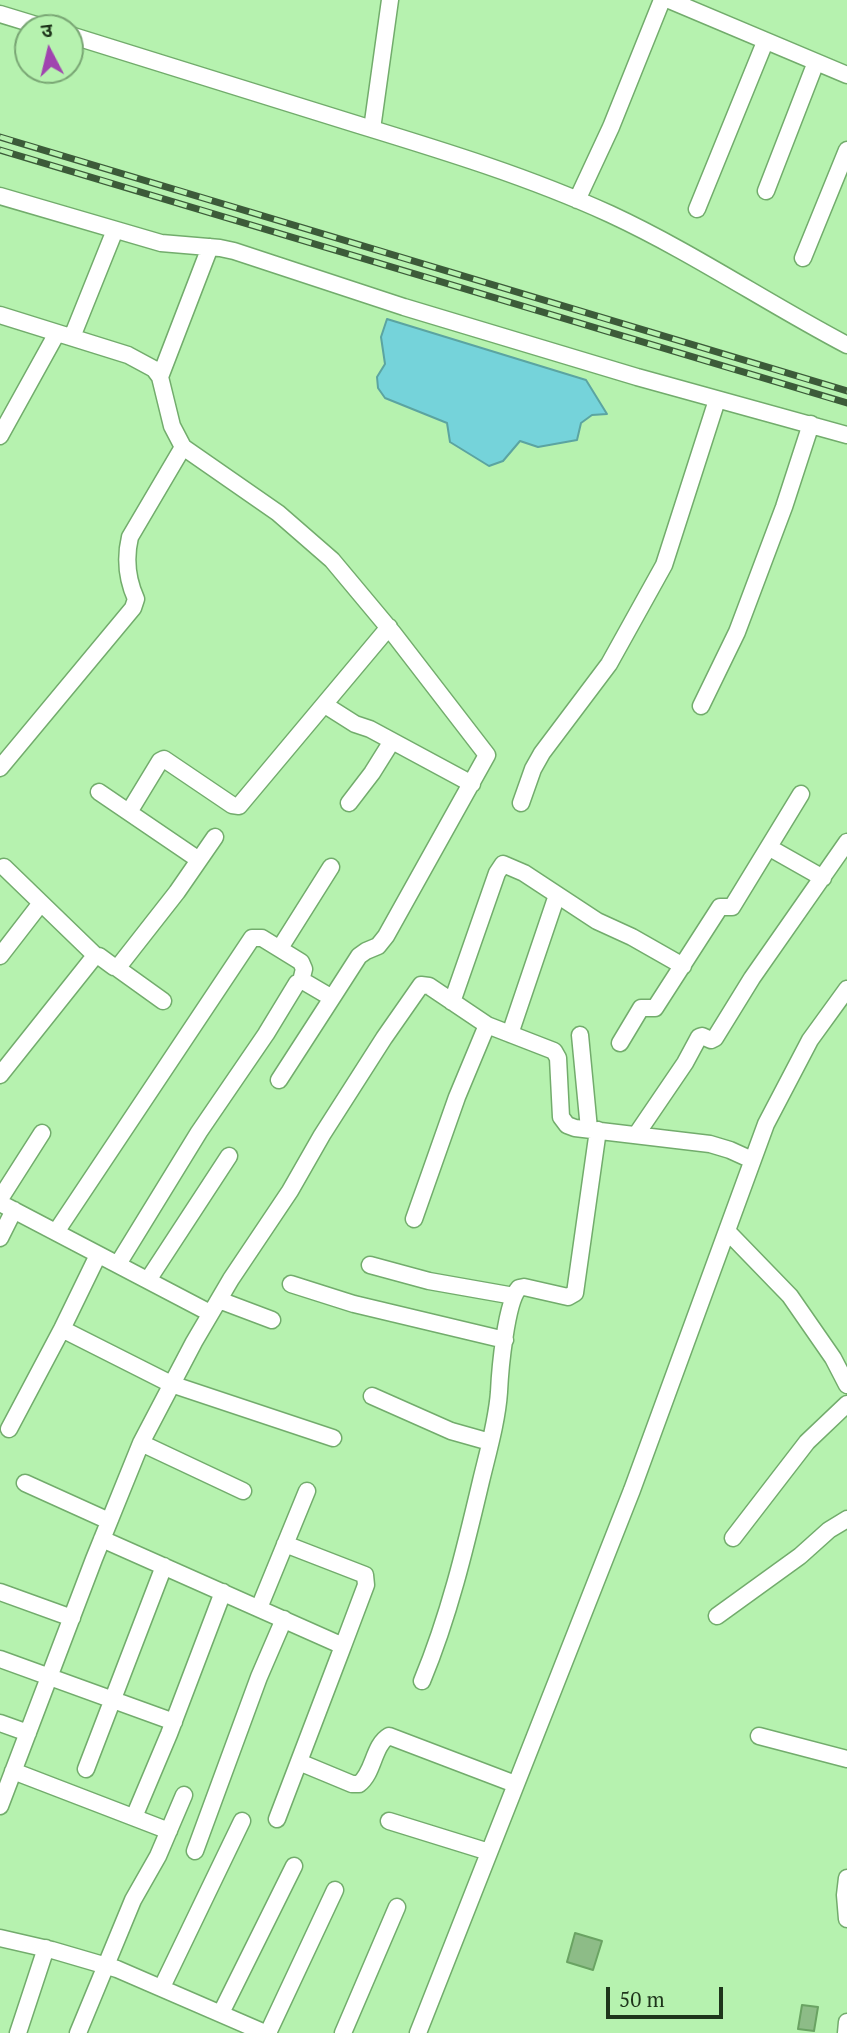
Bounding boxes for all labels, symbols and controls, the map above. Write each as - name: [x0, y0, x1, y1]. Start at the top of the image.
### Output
- north arrow: [14, 14, 84, 84]
- text: उ: [40, 17, 54, 43]
- scale bar: [609, 1974, 726, 2018]
- text: 50 m: [619, 1985, 665, 2013]

